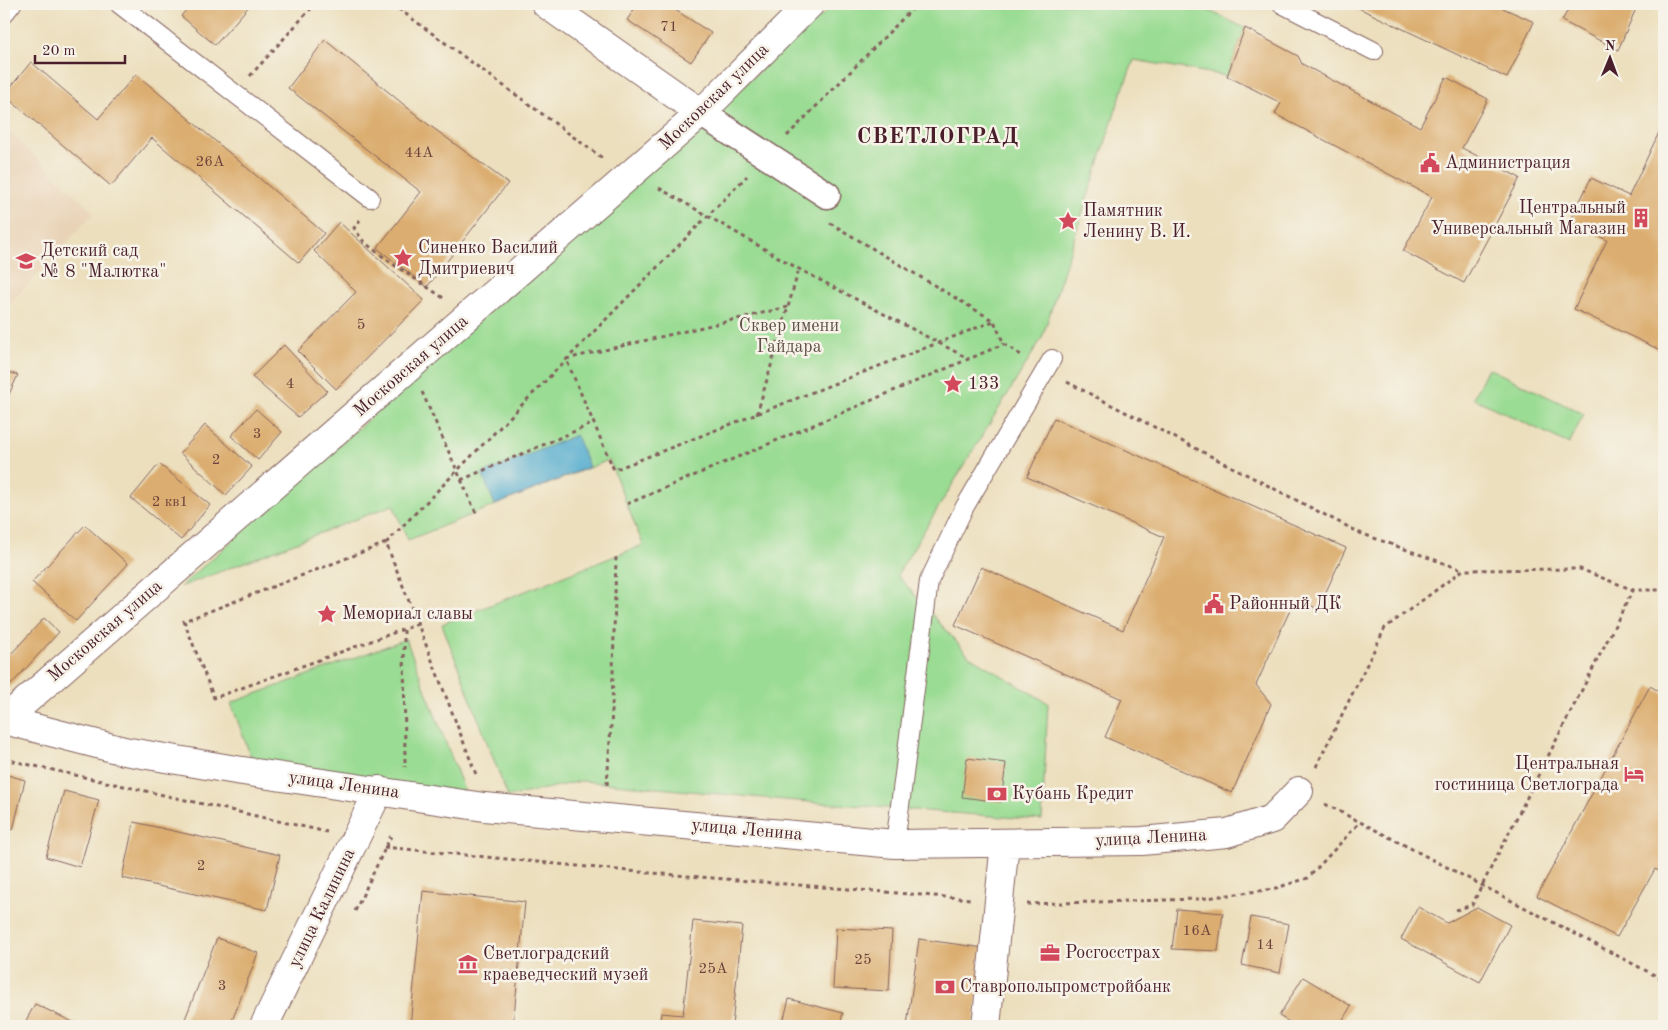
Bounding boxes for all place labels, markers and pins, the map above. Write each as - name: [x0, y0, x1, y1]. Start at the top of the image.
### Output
- public building icon: Администрация: [1419, 152, 1441, 174]
- place label: Администрация: [1445, 154, 1571, 172]
- place label: Центральный Универсальный Магазин: [1431, 199, 1626, 238]
- place label: Памятник Ленину В. И.: [1083, 202, 1191, 241]
- building icon: Центральный Универсальный Магазин: [1630, 207, 1652, 229]
- place icon: Памятник Ленину В. И.: [1057, 210, 1079, 232]
- place label: Синенко Василий Дмитриевич: [418, 239, 558, 278]
- place label: Детский сад № 8 "Малютка": [41, 242, 166, 281]
- place icon: Синенко Василий Дмитриевич: [392, 247, 414, 269]
- school or university icon: Детский сад № 8 "Малютка": [15, 250, 37, 272]
- place icon: 133: [942, 373, 964, 395]
- place label: 133: [968, 375, 999, 393]
- public building icon: Районный ДК: [1203, 593, 1225, 615]
- place label: Районный ДК: [1229, 595, 1342, 613]
- place icon: Мемориал славы: [316, 603, 338, 625]
- place label: Мемориал славы: [342, 605, 473, 623]
- place label: Центральная гостиница Светлограда: [1435, 755, 1619, 794]
- hotel icon: Центральная гостиница Светлограда: [1623, 763, 1645, 785]
- bank icon: Кубань Кредит: [986, 783, 1008, 805]
- place label: Кубань Кредит: [1012, 785, 1133, 803]
- office icon: Росгосстрах: [1039, 942, 1061, 964]
- place label: Росгосстрах: [1065, 944, 1161, 962]
- place label: Светлоградский краеведческий музей: [483, 945, 649, 984]
- museum icon: Светлоградский краеведческий музей: [457, 953, 479, 975]
- bank icon: Ставропольпромстройбанк: [934, 976, 956, 998]
- place label: Ставропольпромстройбанк: [960, 978, 1171, 996]

